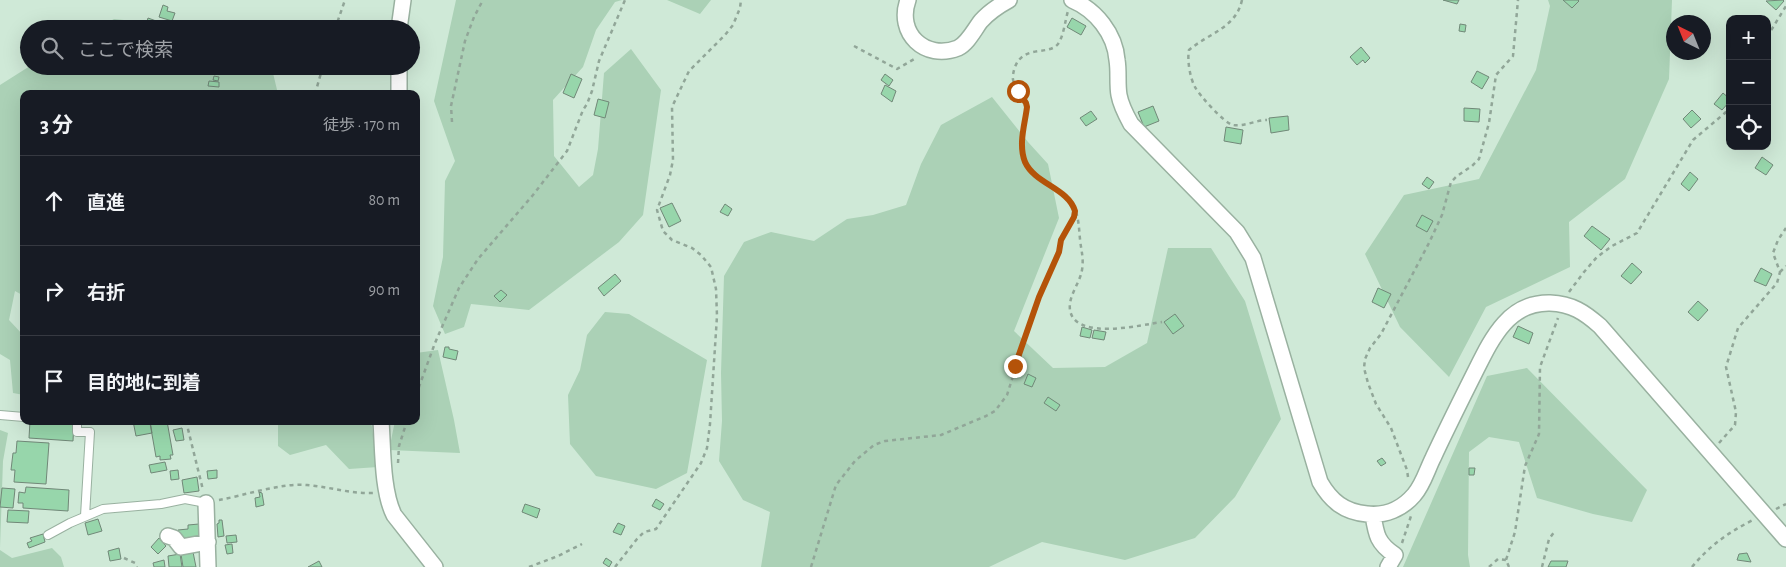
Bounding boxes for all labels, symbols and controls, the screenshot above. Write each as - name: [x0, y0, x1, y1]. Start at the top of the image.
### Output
- north arrow: [1666, 15, 1711, 60]
- map controls: [1726, 15, 1771, 150]
- button: +: [1726, 15, 1771, 60]
- search box: [20, 20, 420, 75]
- icon: search: [38, 34, 66, 62]
- text: ここで検索: [78, 41, 173, 60]
- button: −: [1726, 60, 1771, 105]
- route start: [1007, 80, 1030, 103]
- button: locate: [1726, 105, 1771, 150]
- text: 3 分: [40, 115, 73, 136]
- text: 徒歩 · 170 m: [323, 117, 400, 133]
- icon: ahead: [40, 187, 68, 215]
- text: 80 m: [369, 192, 400, 208]
- text: 直進: [87, 194, 125, 213]
- icon: right: [40, 277, 68, 305]
- text: 90 m: [369, 282, 400, 298]
- text: 右折: [87, 284, 125, 303]
- route end: [1004, 355, 1027, 378]
- icon: arrive: [40, 367, 68, 395]
- text: 目的地に到着: [87, 374, 201, 393]

